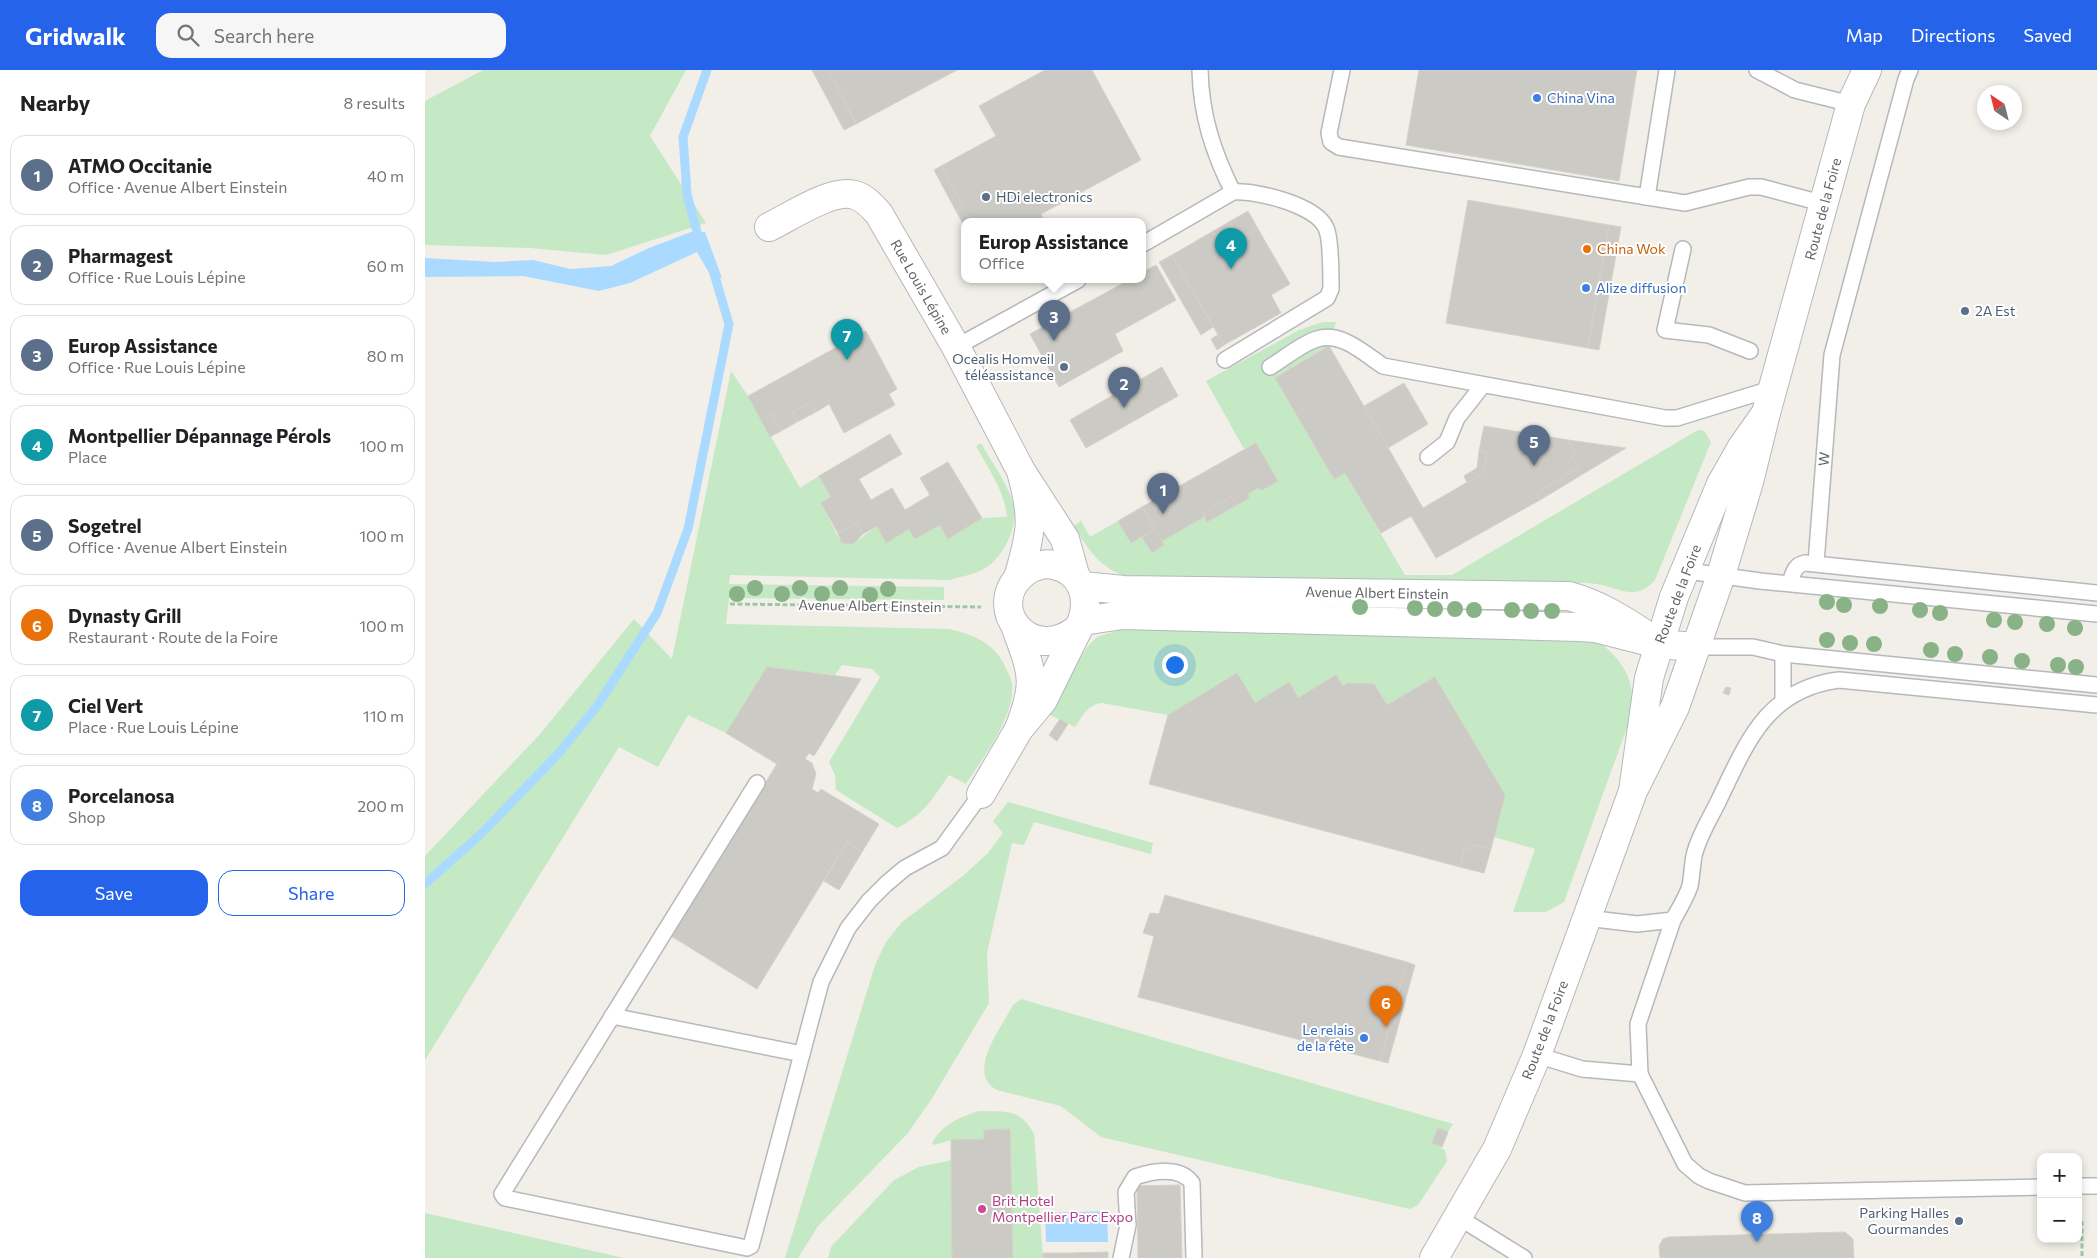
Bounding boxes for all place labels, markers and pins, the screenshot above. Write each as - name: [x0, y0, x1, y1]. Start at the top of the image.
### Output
- place label: China Vina: [1547, 89, 1615, 106]
- marker: China Vina: [1531, 92, 1543, 104]
- place label: HDi electronics: [996, 188, 1093, 205]
- marker: HDi electronics: [980, 191, 992, 203]
- pin: 4: [1215, 228, 1247, 269]
- place label: China Wok: [1597, 240, 1666, 257]
- marker: China Wok: [1581, 243, 1593, 255]
- place label: Alize diffusion: [1596, 279, 1686, 296]
- marker: Alize diffusion: [1580, 282, 1592, 294]
- pin: 3: [1038, 300, 1070, 341]
- place label: 2A Est: [1975, 302, 2016, 319]
- marker: 2A Est: [1959, 305, 1971, 317]
- pin: 7: [831, 319, 863, 360]
- place label: Ocealis Homveil téléassistance: [952, 350, 1054, 383]
- marker: Ocealis Homveil téléassistance: [1058, 361, 1070, 373]
- pin: 2: [1108, 367, 1140, 408]
- pin: 5: [1518, 425, 1550, 466]
- pin: 1: [1147, 473, 1179, 514]
- pin: 6: [1370, 986, 1402, 1027]
- place label: Le relais de la fête: [1297, 1021, 1354, 1054]
- marker: Le relais de la fête: [1358, 1032, 1370, 1044]
- place label: Brit Hotel Montpellier Parc Expo: [992, 1192, 1133, 1225]
- pin: 8: [1741, 1201, 1773, 1242]
- marker: Brit Hotel Montpellier Parc Expo: [976, 1203, 988, 1215]
- place label: Parking Halles Gourmandes: [1859, 1204, 1949, 1237]
- marker: Parking Halles Gourmandes: [1953, 1215, 1965, 1227]

